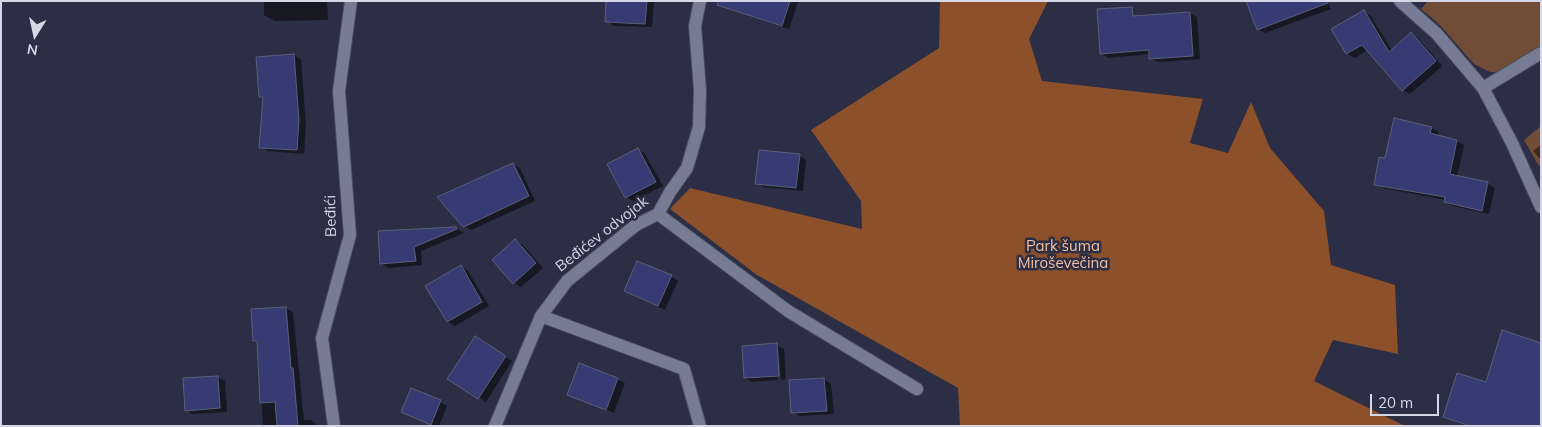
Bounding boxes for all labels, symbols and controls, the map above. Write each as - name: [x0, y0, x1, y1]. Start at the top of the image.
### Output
- north arrow: [10, 10, 60, 60]
- text: N: [26, 40, 39, 60]
- street label: Beđićev odvojak: [552, 192, 652, 276]
- street label: Beđići: [322, 195, 340, 237]
- park label: Park šuma Miroševečina: [1018, 237, 1108, 272]
- scale bar: [1372, 384, 1441, 416]
- text: 20 m: [1378, 393, 1413, 412]

